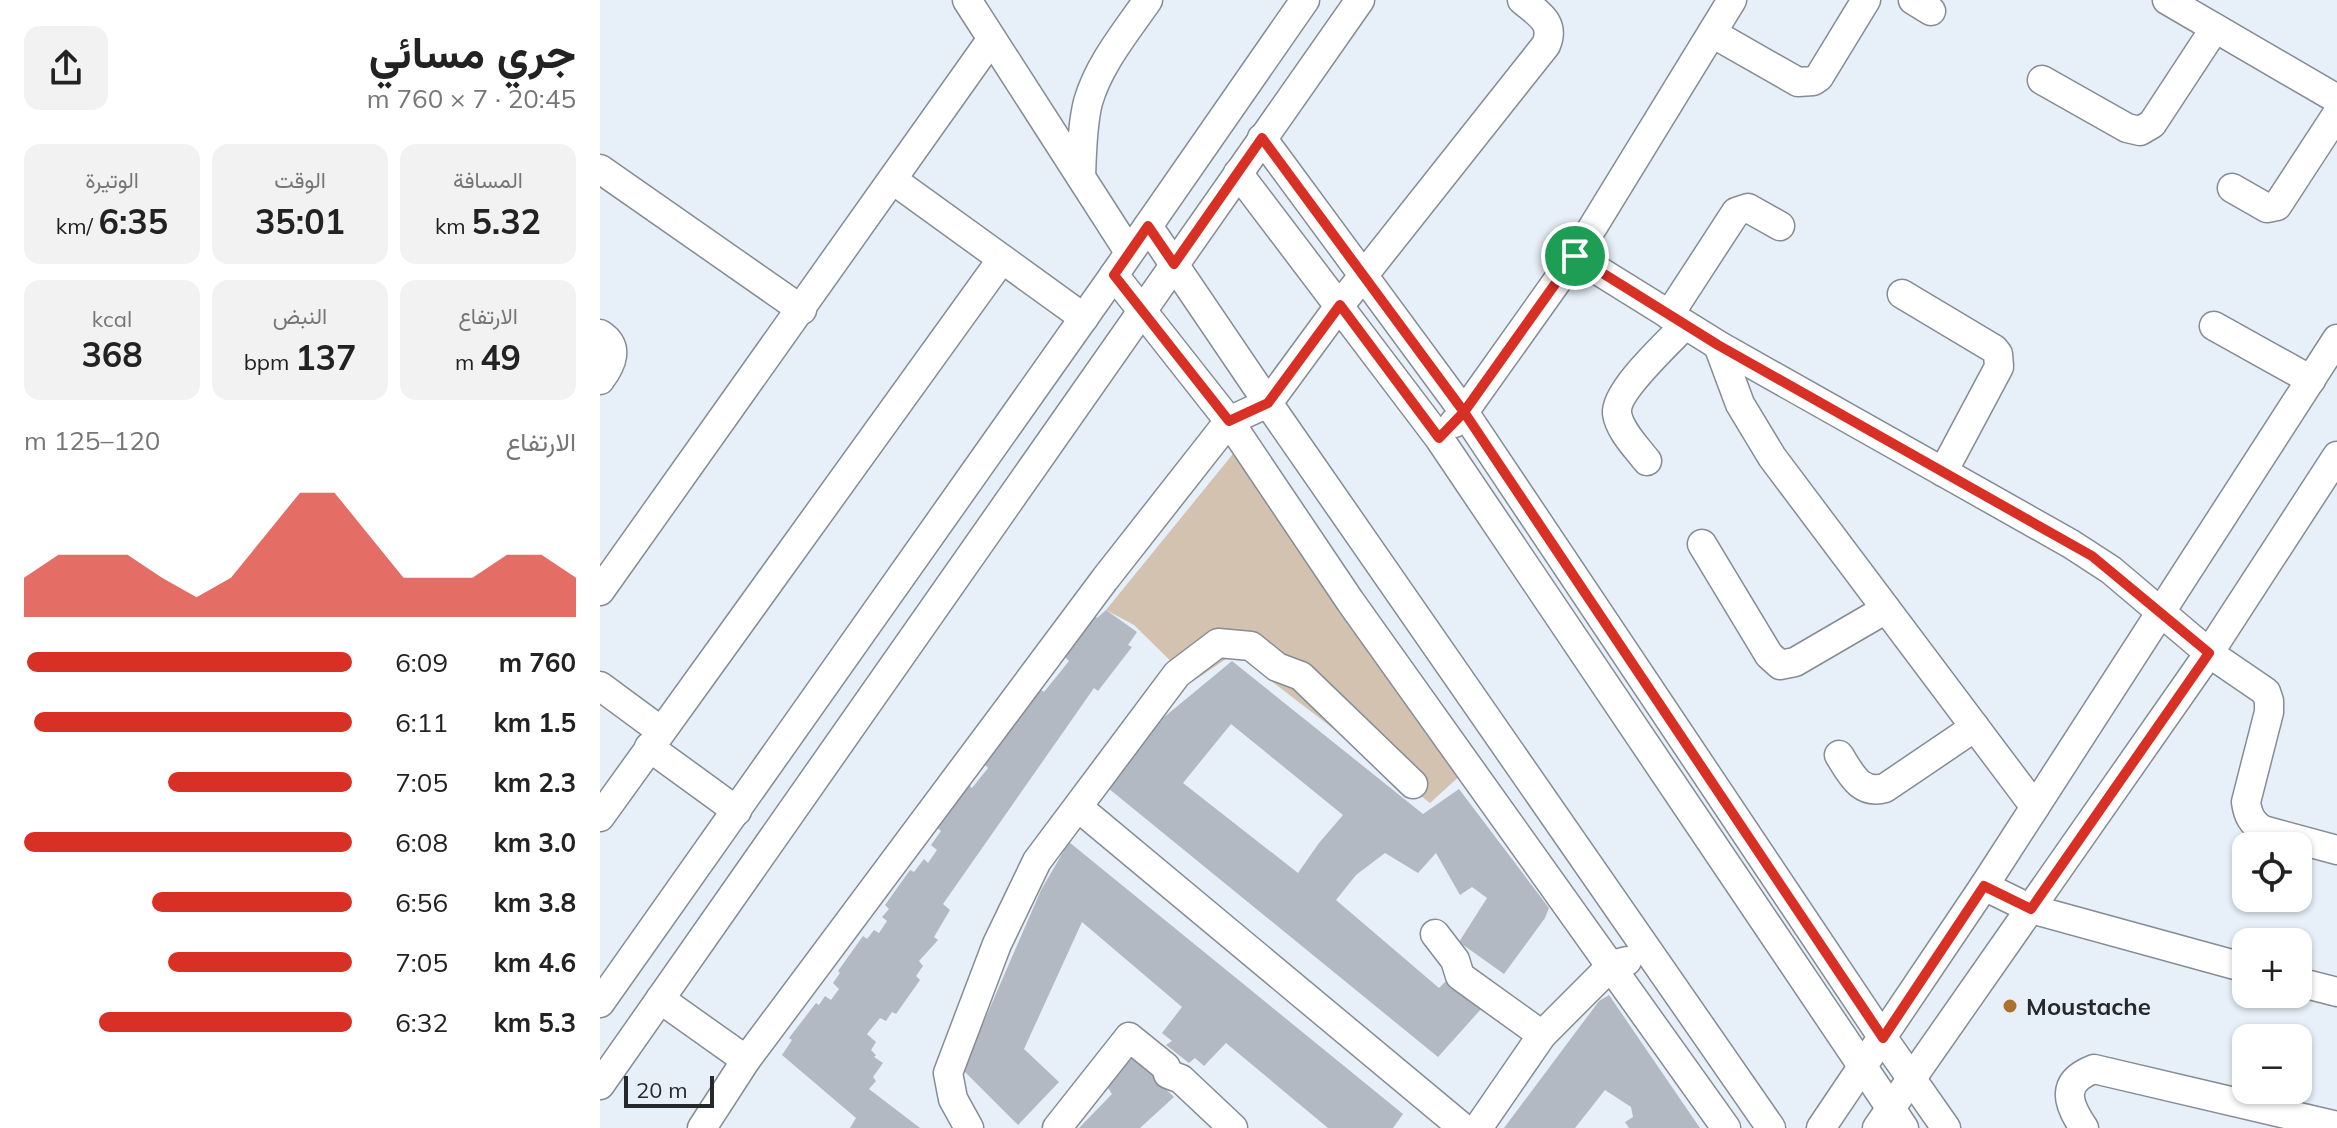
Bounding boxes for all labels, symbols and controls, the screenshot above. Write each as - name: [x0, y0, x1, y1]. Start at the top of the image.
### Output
- text: جري مسائي: [369, 24, 576, 79]
- button: share: [24, 26, 108, 110]
- text: 20:45 · 7 × 760 m: [367, 82, 576, 115]
- text: الوتيرة: [85, 166, 139, 194]
- text: الوقت: [274, 166, 326, 194]
- text: المسافة: [453, 166, 523, 194]
- text: 6:35: [99, 200, 168, 243]
- text: 35:01: [255, 200, 345, 243]
- text: 5.32: [471, 200, 541, 243]
- text: /km: [56, 212, 99, 240]
- text: km: [435, 212, 471, 240]
- pin: [1541, 222, 1609, 290]
- icon: arrive: [1553, 234, 1597, 278]
- text: النبض: [273, 302, 327, 330]
- text: الارتفاع: [458, 302, 518, 330]
- text: kcal: [92, 305, 132, 333]
- text: 368: [81, 333, 143, 376]
- text: 137: [295, 336, 356, 379]
- text: 49: [480, 336, 521, 379]
- text: bpm: [244, 348, 295, 376]
- text: m: [455, 348, 480, 376]
- text: 120–125 m: [24, 424, 160, 457]
- text: الارتفاع: [505, 425, 576, 458]
- text: 6:09: [395, 646, 448, 679]
- text: 760 m: [499, 646, 576, 679]
- text: 6:11: [395, 706, 448, 739]
- text: 1.5 km: [493, 706, 576, 739]
- text: 7:05: [395, 766, 448, 799]
- text: 2.3 km: [493, 766, 576, 799]
- text: 6:08: [395, 826, 448, 859]
- text: 3.0 km: [493, 826, 576, 859]
- map controls: [2232, 832, 2312, 1104]
- button: locate: [2232, 832, 2312, 912]
- text: 6:56: [395, 886, 448, 919]
- text: 3.8 km: [493, 886, 576, 919]
- button: +: [2232, 928, 2312, 1008]
- text: 7:05: [395, 946, 448, 979]
- text: 4.6 km: [493, 946, 576, 979]
- place label: Moustache: [2026, 991, 2151, 1021]
- marker: Moustache: [2001, 997, 2019, 1015]
- text: 6:32: [395, 1006, 448, 1039]
- text: 5.3 km: [493, 1006, 576, 1039]
- button: −: [2232, 1024, 2312, 1104]
- scale bar: [624, 1072, 714, 1108]
- text: 20 m: [636, 1076, 687, 1104]

